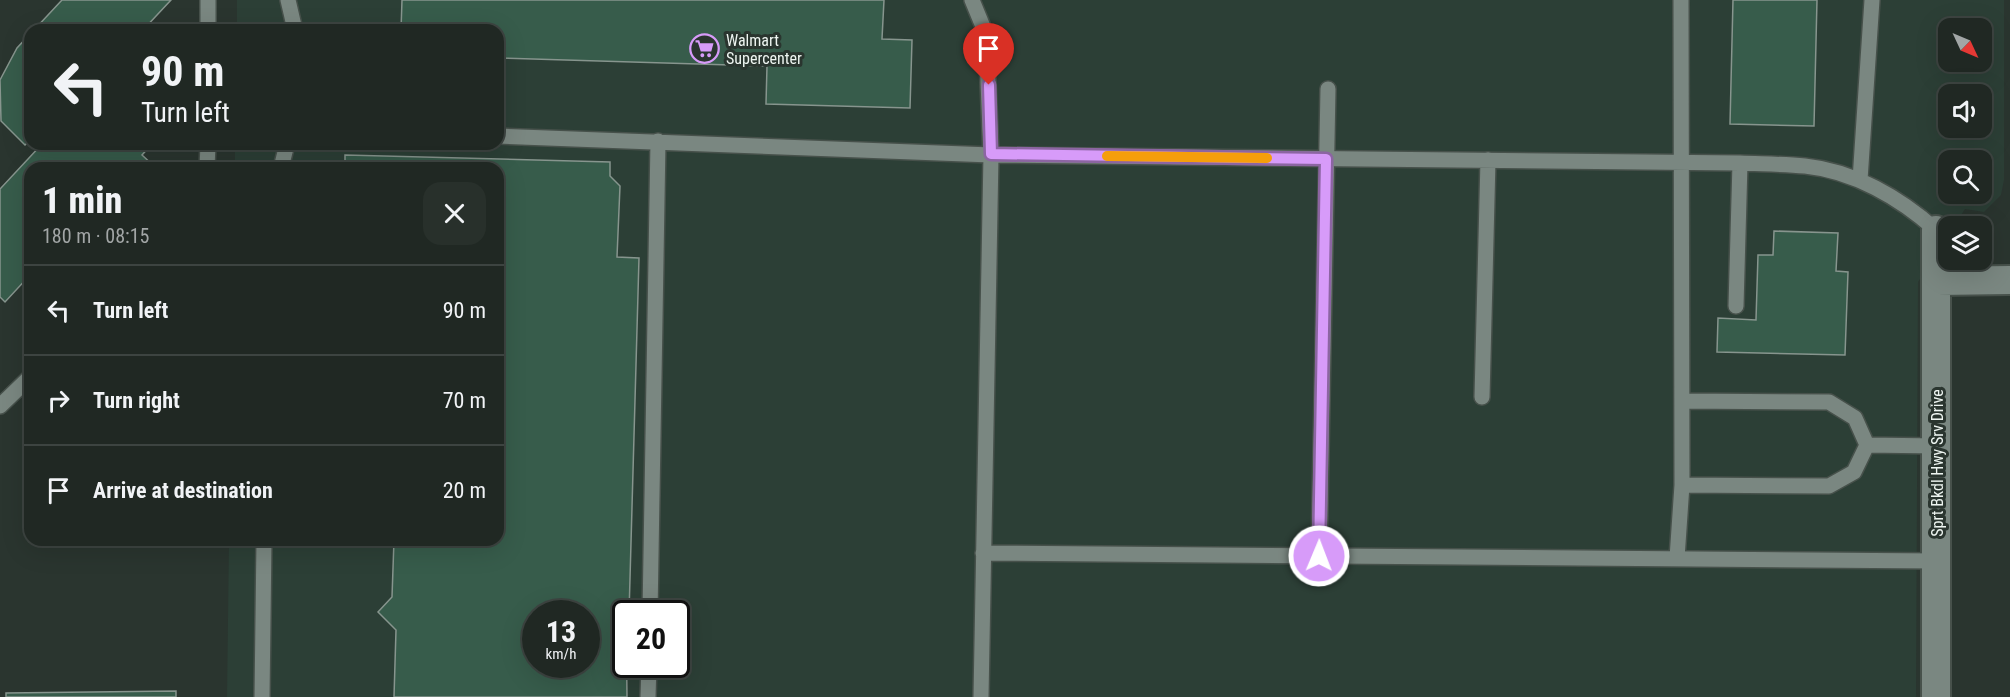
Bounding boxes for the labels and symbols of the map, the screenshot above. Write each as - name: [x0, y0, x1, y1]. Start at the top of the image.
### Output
- north arrow: [1938, 18, 1992, 72]
- pin: [963, 23, 1014, 85]
- place label: Walmart Supercenter: [726, 31, 802, 68]
- supermarket icon: Walmart Supercenter: [689, 33, 721, 65]
- street label: Sprt Bkdl Hwy Srv Drive: [1928, 389, 1947, 537]
- position arrow: [1287, 524, 1351, 588]
- speed limit sign: 20: [612, 600, 690, 678]

